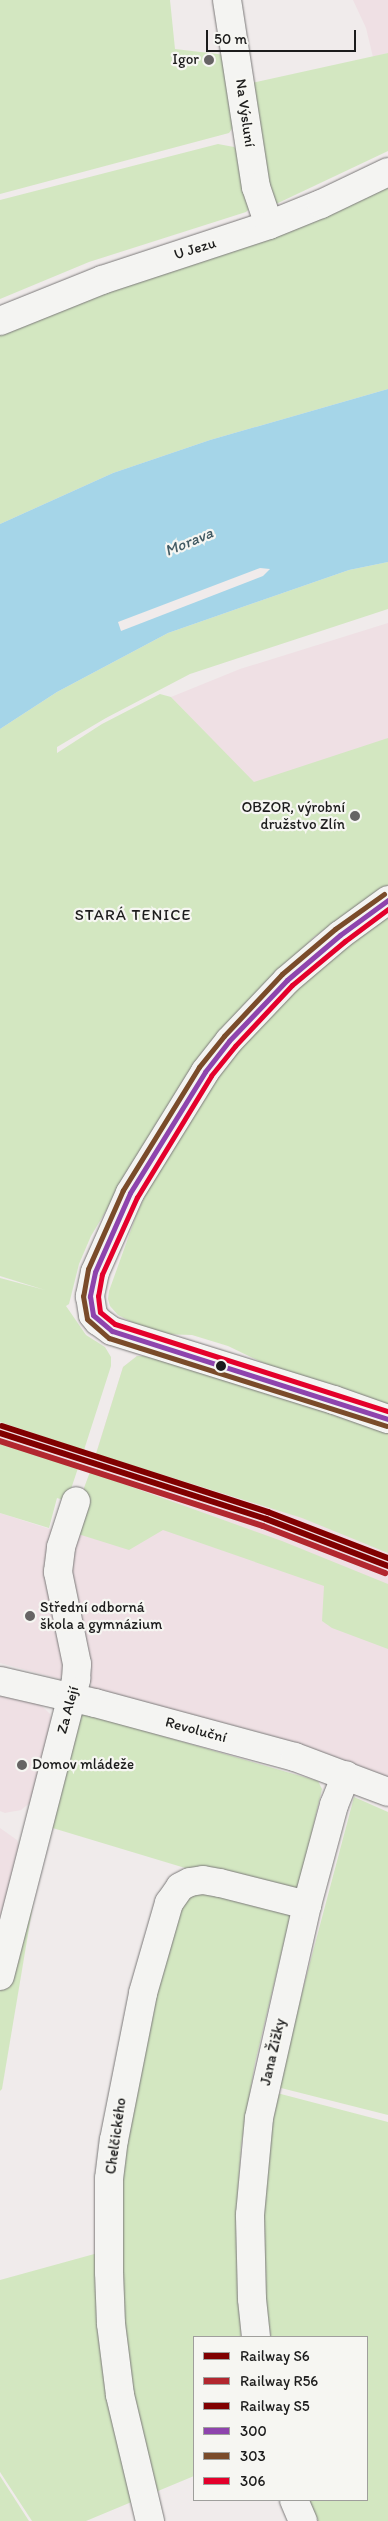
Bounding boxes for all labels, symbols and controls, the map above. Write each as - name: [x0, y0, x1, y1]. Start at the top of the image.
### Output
- scale bar: [208, 20, 358, 52]
- text: 50 m: [214, 30, 247, 48]
- place label: Igor: [172, 51, 199, 69]
- marker: Igor: [203, 54, 215, 66]
- street label: Na Výsluní: [231, 78, 259, 148]
- street label: U Jezu: [172, 234, 218, 264]
- water label: Morava: [162, 523, 216, 561]
- place label: OBZOR, výrobní družstvo Zlín: [241, 798, 345, 833]
- marker: OBZOR, výrobní družstvo Zlín: [349, 810, 361, 822]
- district label: STARÁ TENICE: [74, 905, 192, 925]
- unlabelled marker: [216, 1361, 226, 1371]
- place label: Střední odborná škola a gymnázium: [40, 1598, 163, 1633]
- marker: Střední odborná škola a gymnázium: [24, 1610, 36, 1622]
- street label: Za Alejí: [53, 1684, 83, 1736]
- street label: Revoluční: [163, 1713, 229, 1747]
- place label: Domov mládeže: [32, 1756, 134, 1774]
- marker: Domov mládeže: [16, 1759, 28, 1771]
- street label: Jana Žižky: [257, 2017, 289, 2087]
- street label: Chelčického: [102, 2097, 130, 2175]
- legend: [193, 2336, 368, 2501]
- text: Railway S6: [240, 2347, 310, 2365]
- text: Railway R56: [240, 2372, 318, 2390]
- text: Railway S5: [240, 2397, 310, 2415]
- text: 300: [240, 2422, 267, 2440]
- text: 303: [240, 2447, 266, 2465]
- text: 306: [240, 2472, 265, 2490]

